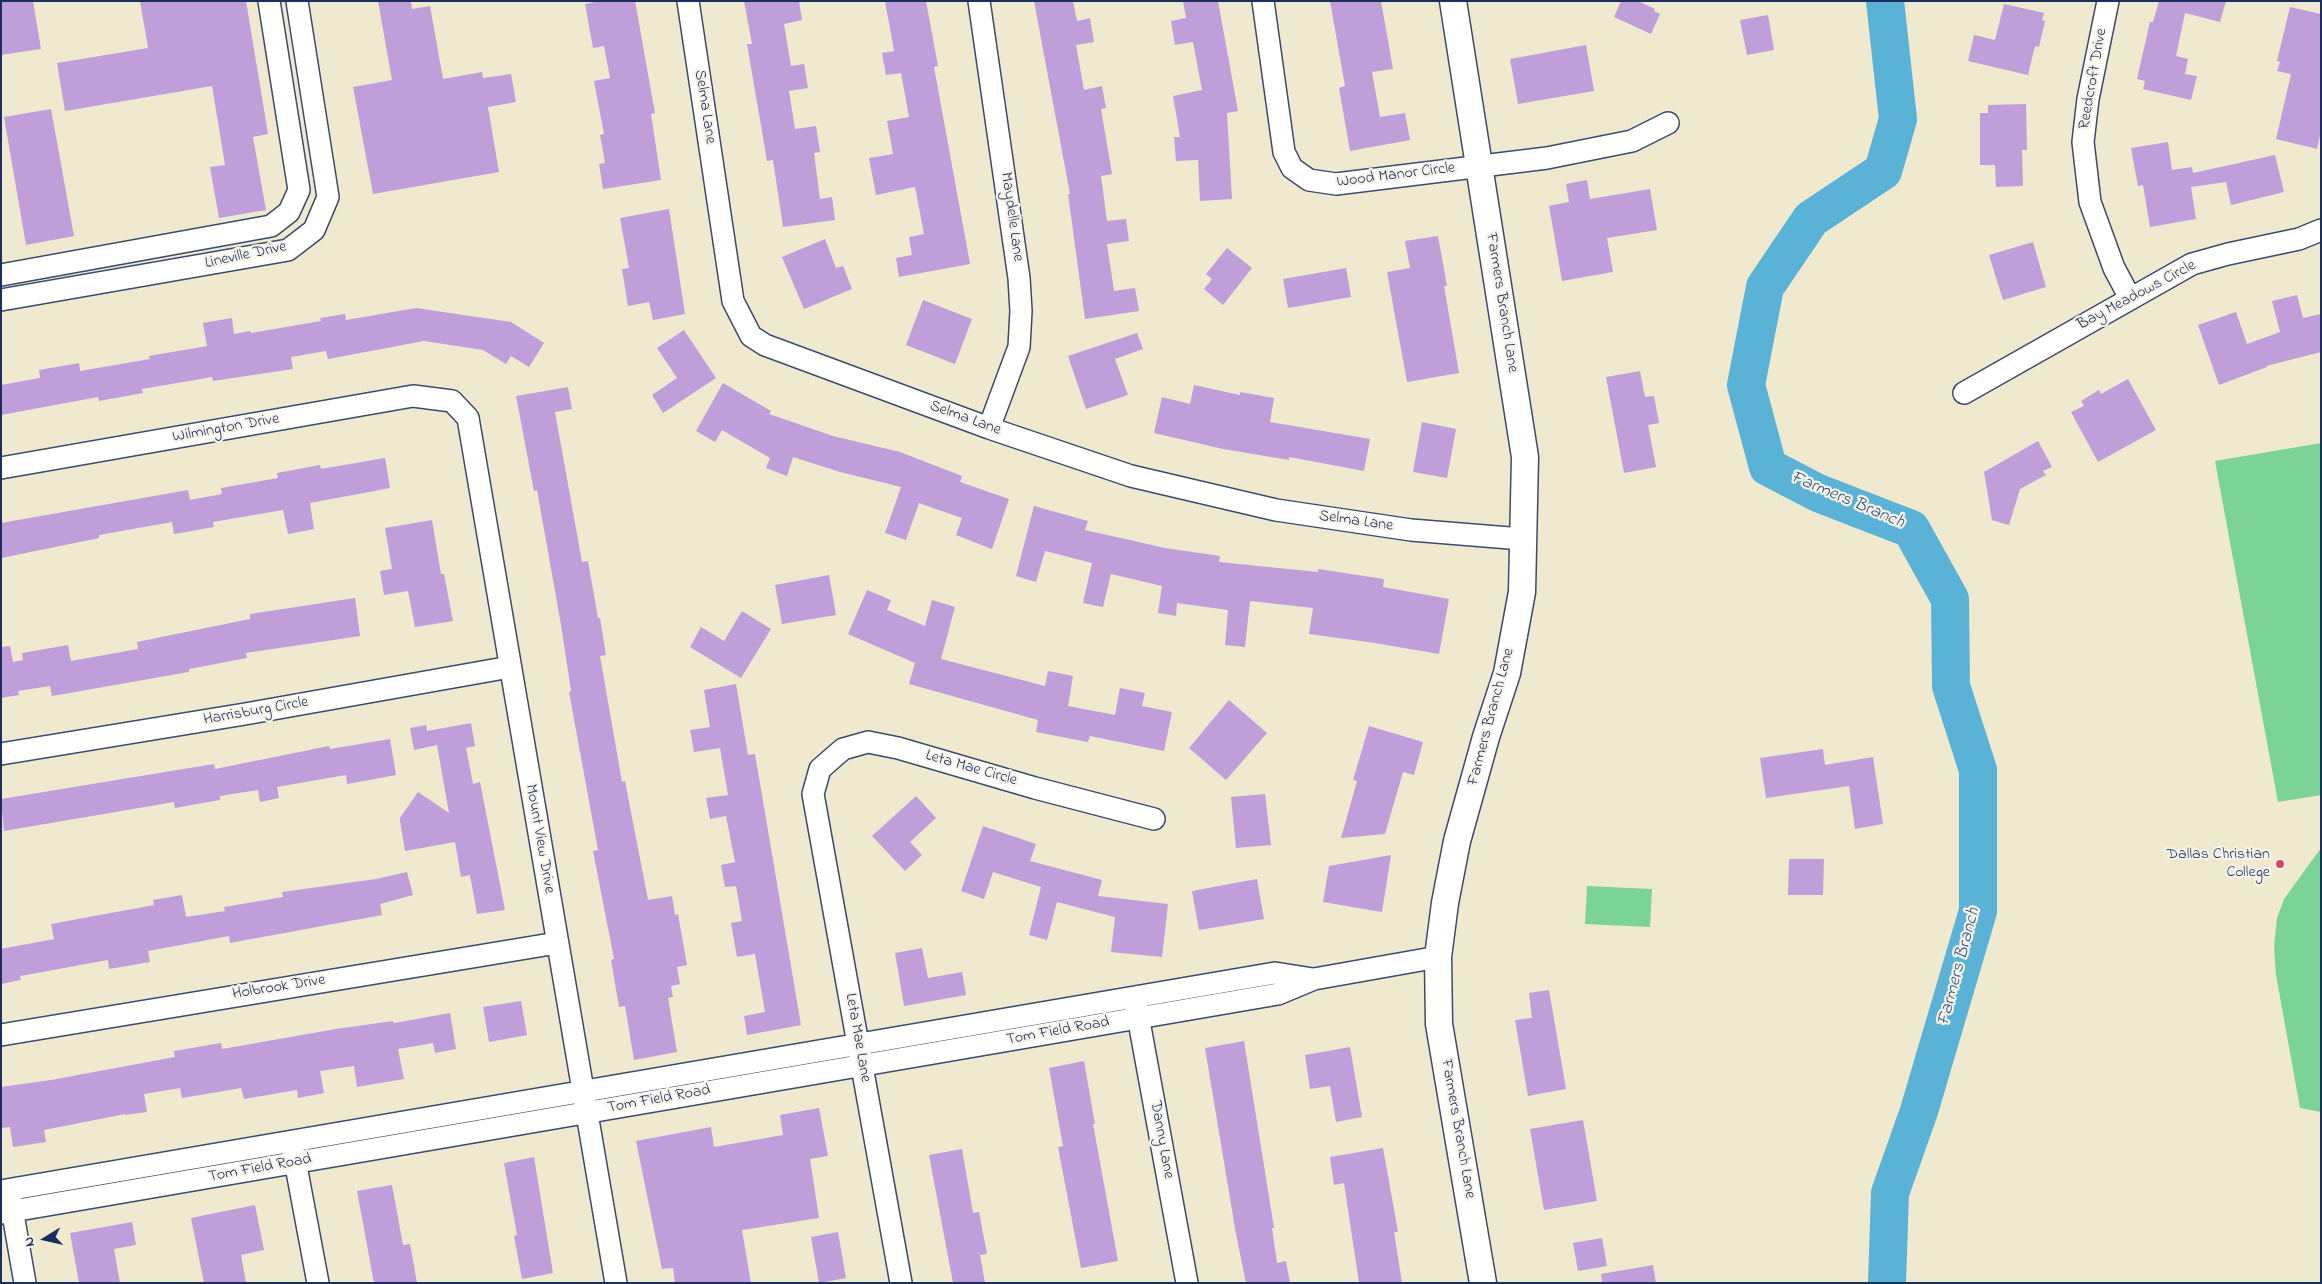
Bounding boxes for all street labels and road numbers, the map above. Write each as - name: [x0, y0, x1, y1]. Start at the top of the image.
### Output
- street label: Reedcroft Drive: [2076, 27, 2112, 131]
- street label: Selma Lane: [689, 69, 719, 145]
- street label: Wood Manor Circle: [1336, 159, 1456, 193]
- street label: Maydelle Lane: [995, 171, 1027, 263]
- street label: Farmers Branch Lane: [1480, 232, 1522, 374]
- street label: Lineville Drive: [203, 238, 289, 274]
- street label: Bay Meadows Circle: [2075, 257, 2199, 335]
- street label: Selma Lane: [927, 397, 1003, 441]
- street label: Wilmington Drive: [171, 410, 281, 448]
- street label: Selma Lane: [1318, 507, 1394, 537]
- street label: Farmers Branch Lane: [1464, 646, 1520, 788]
- street label: Harrisburg Circle: [202, 693, 310, 731]
- street label: Leta Mae Circle: [923, 747, 1019, 791]
- street label: Mount View Drive: [520, 783, 558, 895]
- street label: Holbrook Drive: [231, 971, 327, 1005]
- street label: Leta Mae Lane: [840, 992, 874, 1084]
- street label: Tom Field Road: [1005, 1014, 1111, 1050]
- street label: Farmers Branch Lane: [1435, 1058, 1479, 1200]
- street label: Tom Field Road: [606, 1082, 712, 1118]
- street label: Danny Lane: [1145, 1100, 1177, 1180]
- street label: Tom Field Road: [207, 1151, 313, 1187]

